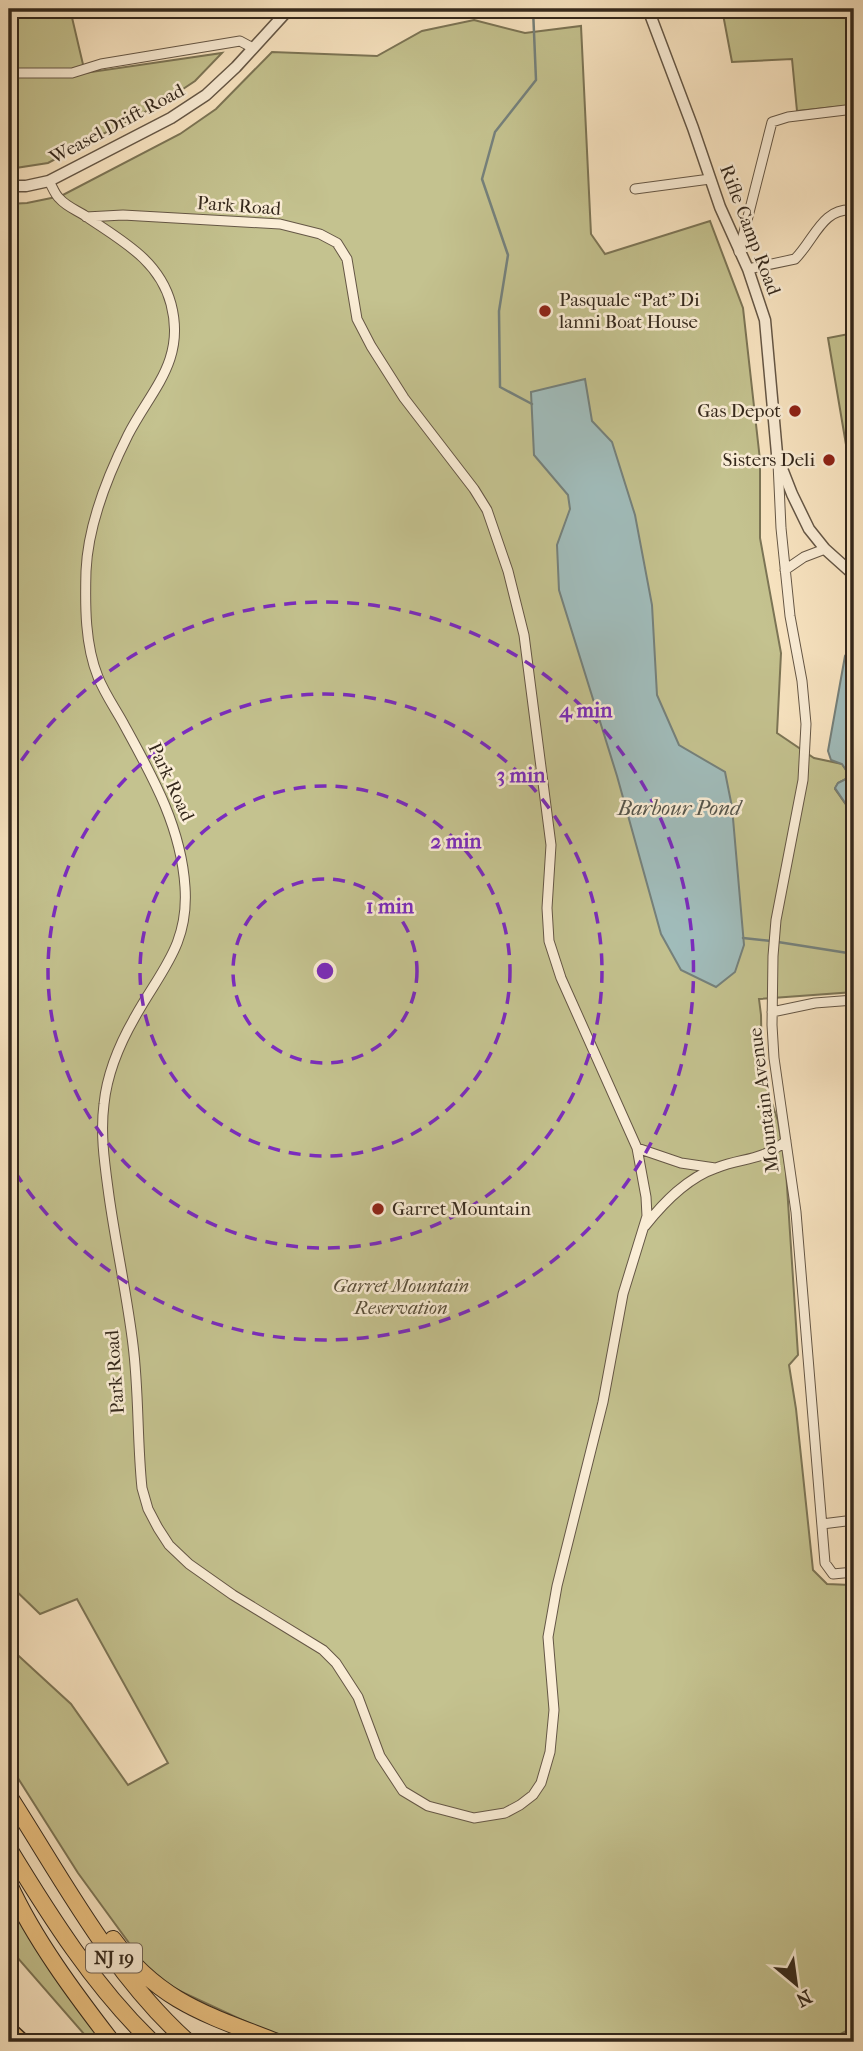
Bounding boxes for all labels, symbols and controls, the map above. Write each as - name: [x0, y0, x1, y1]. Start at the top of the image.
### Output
- street label: Weasel Drift Road: [45, 79, 188, 169]
- street label: Rifle Camp Road: [715, 162, 785, 299]
- street label: Park Road: [196, 192, 282, 220]
- place label: Pasquale “Pat” Di lanni Boat House: [558, 289, 700, 333]
- marker: Pasquale “Pat” Di lanni Boat House: [537, 303, 553, 319]
- place label: Gas Depot: [697, 400, 781, 422]
- marker: Gas Depot: [787, 403, 803, 419]
- place label: Sisters Deli: [723, 449, 815, 471]
- marker: Sisters Deli: [821, 452, 837, 468]
- text: 4 min: [559, 698, 613, 723]
- street label: Park Road: [143, 739, 199, 825]
- text: 3 min: [497, 763, 546, 787]
- water label: Barbour Pond: [616, 796, 743, 820]
- text: 2 min: [430, 829, 482, 853]
- text: 1 min: [366, 894, 415, 918]
- centre of rings: [313, 959, 337, 983]
- street label: Mountain Avenue: [744, 1026, 784, 1174]
- place label: Garret Mountain: [392, 1198, 531, 1220]
- marker: Garret Mountain: [370, 1201, 386, 1217]
- park label: Garret Mountain Reservation: [333, 1275, 469, 1319]
- street label: Park Road: [101, 1329, 129, 1415]
- road number: NJ 19: [86, 1944, 142, 1972]
- north arrow: [762, 1950, 832, 2020]
- text: N: [792, 1985, 815, 2011]

